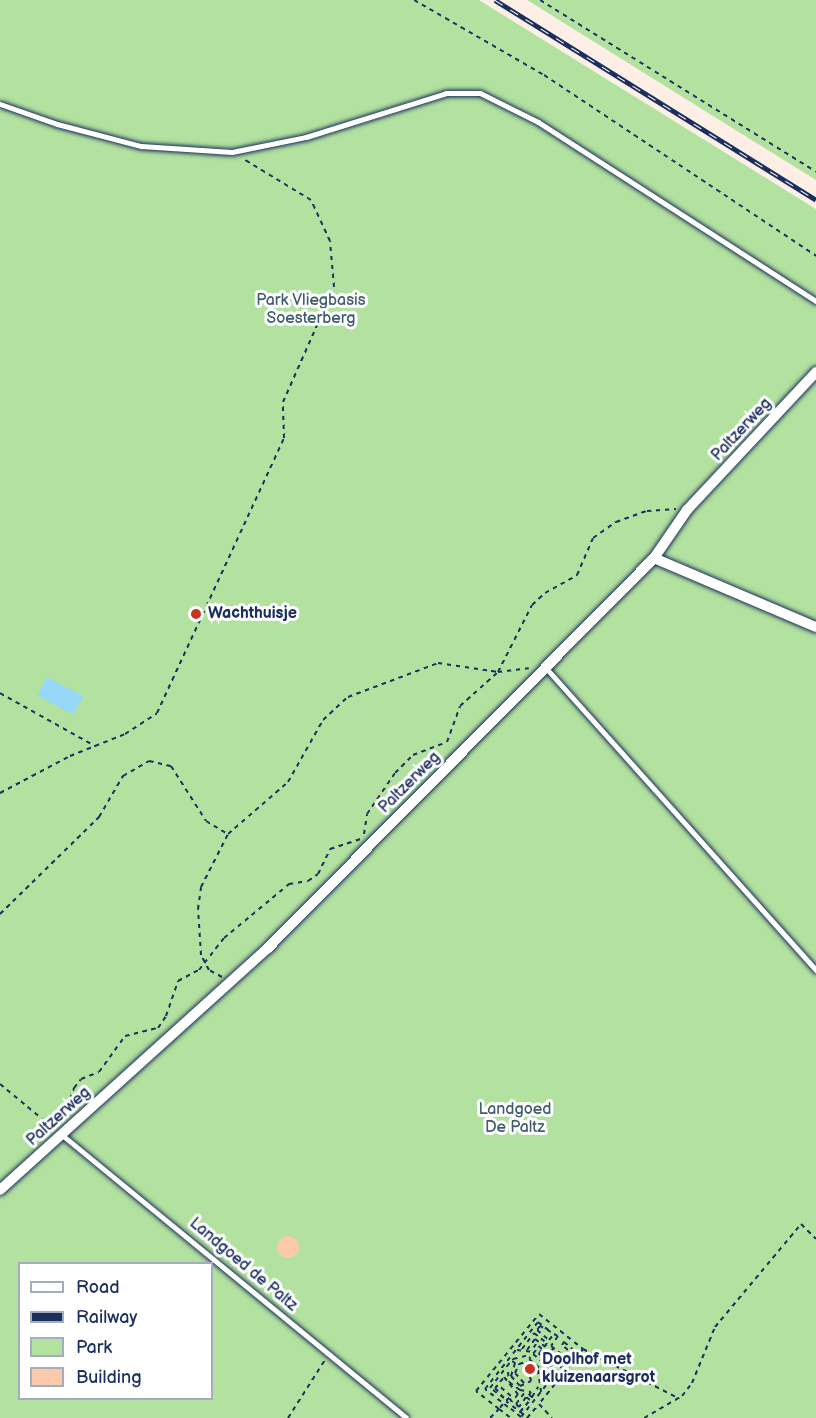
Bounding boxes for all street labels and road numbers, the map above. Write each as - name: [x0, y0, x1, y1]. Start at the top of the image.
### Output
- street label: Paltzerweg: [708, 395, 776, 465]
- street label: Paltzerweg: [375, 748, 445, 818]
- street label: Paltzerweg: [23, 1083, 95, 1151]
- street label: Landgoed de Paltz: [185, 1214, 301, 1316]

